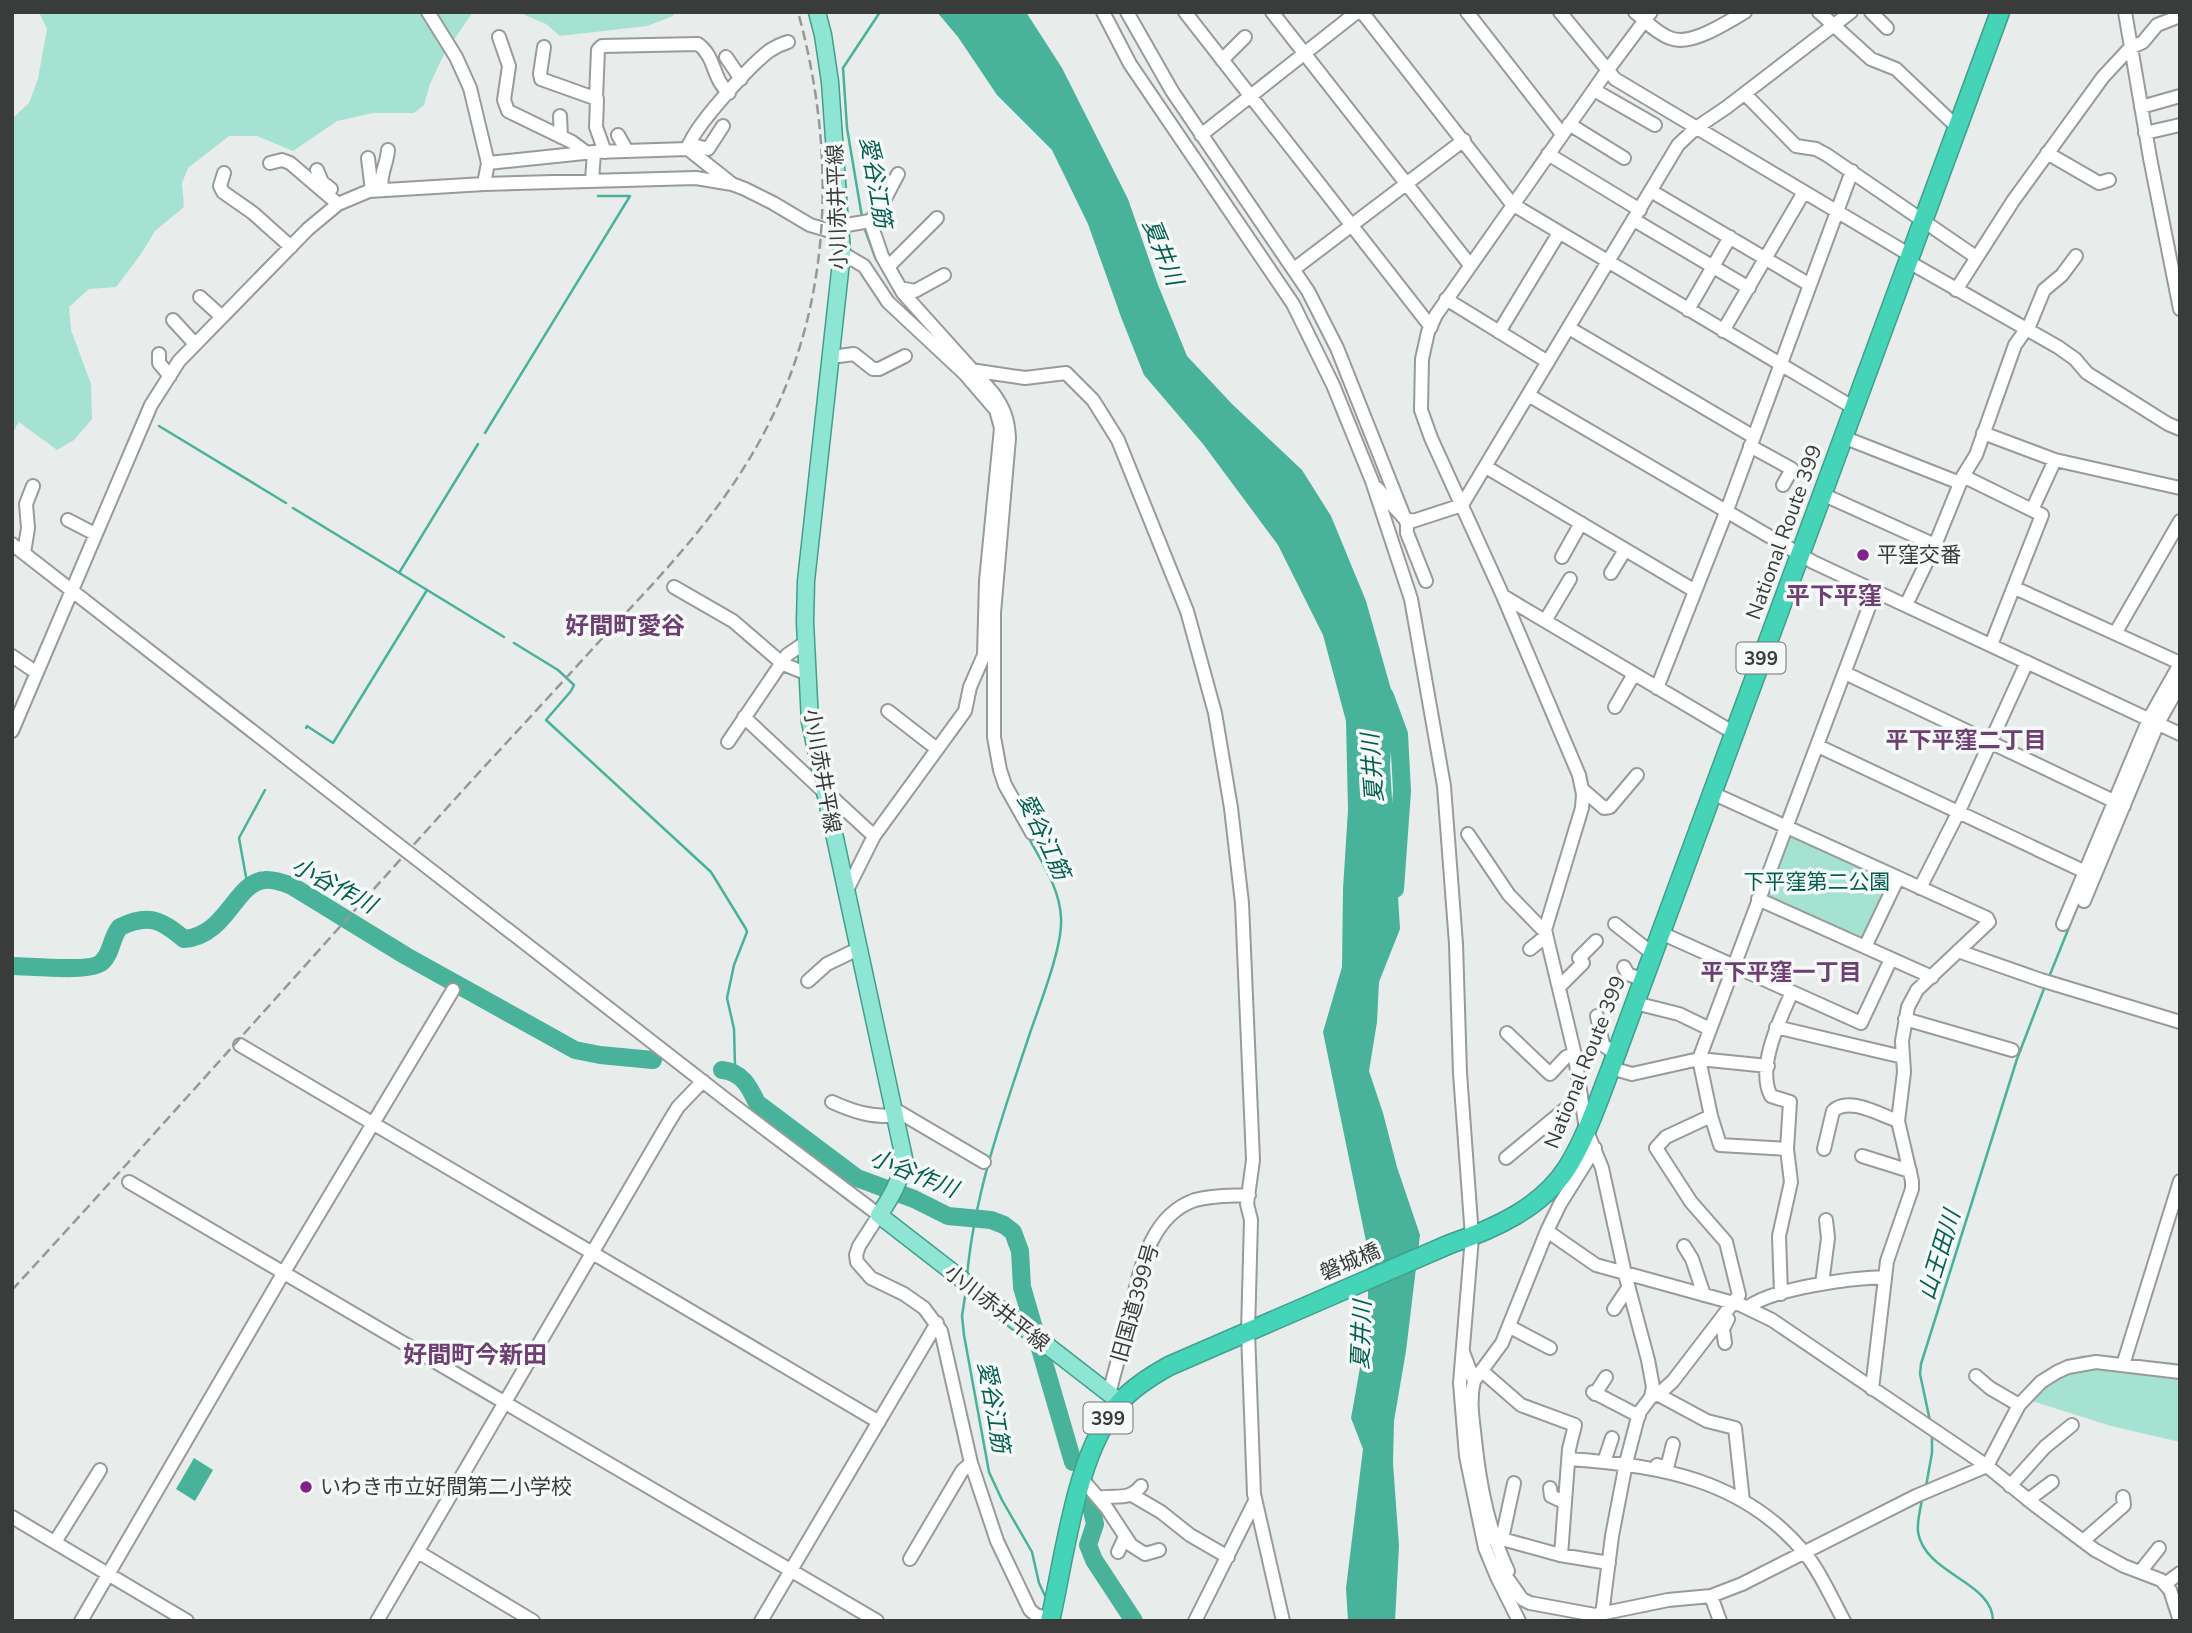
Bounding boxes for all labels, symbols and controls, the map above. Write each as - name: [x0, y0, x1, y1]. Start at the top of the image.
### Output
- water label: 愛谷江筋: [852, 134, 899, 233]
- street label: 小川赤井平線: [821, 144, 853, 270]
- water label: 夏井川: [1135, 214, 1191, 293]
- street label: National Route 399: [1739, 441, 1829, 623]
- place label: 平窪交番: [1877, 541, 1961, 569]
- marker: 平窪交番: [1855, 547, 1871, 563]
- district label: 平下平窪: [1786, 580, 1882, 612]
- district label: 好間町愛谷: [565, 610, 685, 642]
- road number: 399: [1736, 642, 1786, 674]
- street label: 小川赤井平線: [797, 707, 847, 835]
- district label: 平下平窪二丁目: [1886, 725, 2047, 756]
- water label: 夏井川: [1354, 729, 1390, 803]
- water label: 愛谷江筋: [1010, 788, 1078, 887]
- water label: 小谷作川: [286, 850, 384, 922]
- park label: 下平窪第二公園: [1744, 868, 1891, 896]
- district label: 平下平窪一丁目: [1701, 957, 1862, 988]
- street label: National Route 399: [1538, 971, 1632, 1153]
- water label: 小谷作川: [865, 1142, 965, 1206]
- water label: 山王田川: [1911, 1204, 1969, 1304]
- street label: 磐城橋: [1316, 1237, 1384, 1287]
- street label: 旧国道399号: [1105, 1241, 1165, 1365]
- street label: 小川赤井平線: [939, 1258, 1055, 1358]
- water label: 夏井川: [1345, 1297, 1378, 1370]
- district label: 好間町今新田: [403, 1339, 547, 1371]
- water label: 愛谷江筋: [970, 1359, 1017, 1458]
- road number: 399: [1084, 1402, 1132, 1434]
- place label: いわき市立好間第二小学校: [320, 1473, 572, 1501]
- marker: いわき市立好間第二小学校: [298, 1479, 314, 1495]

